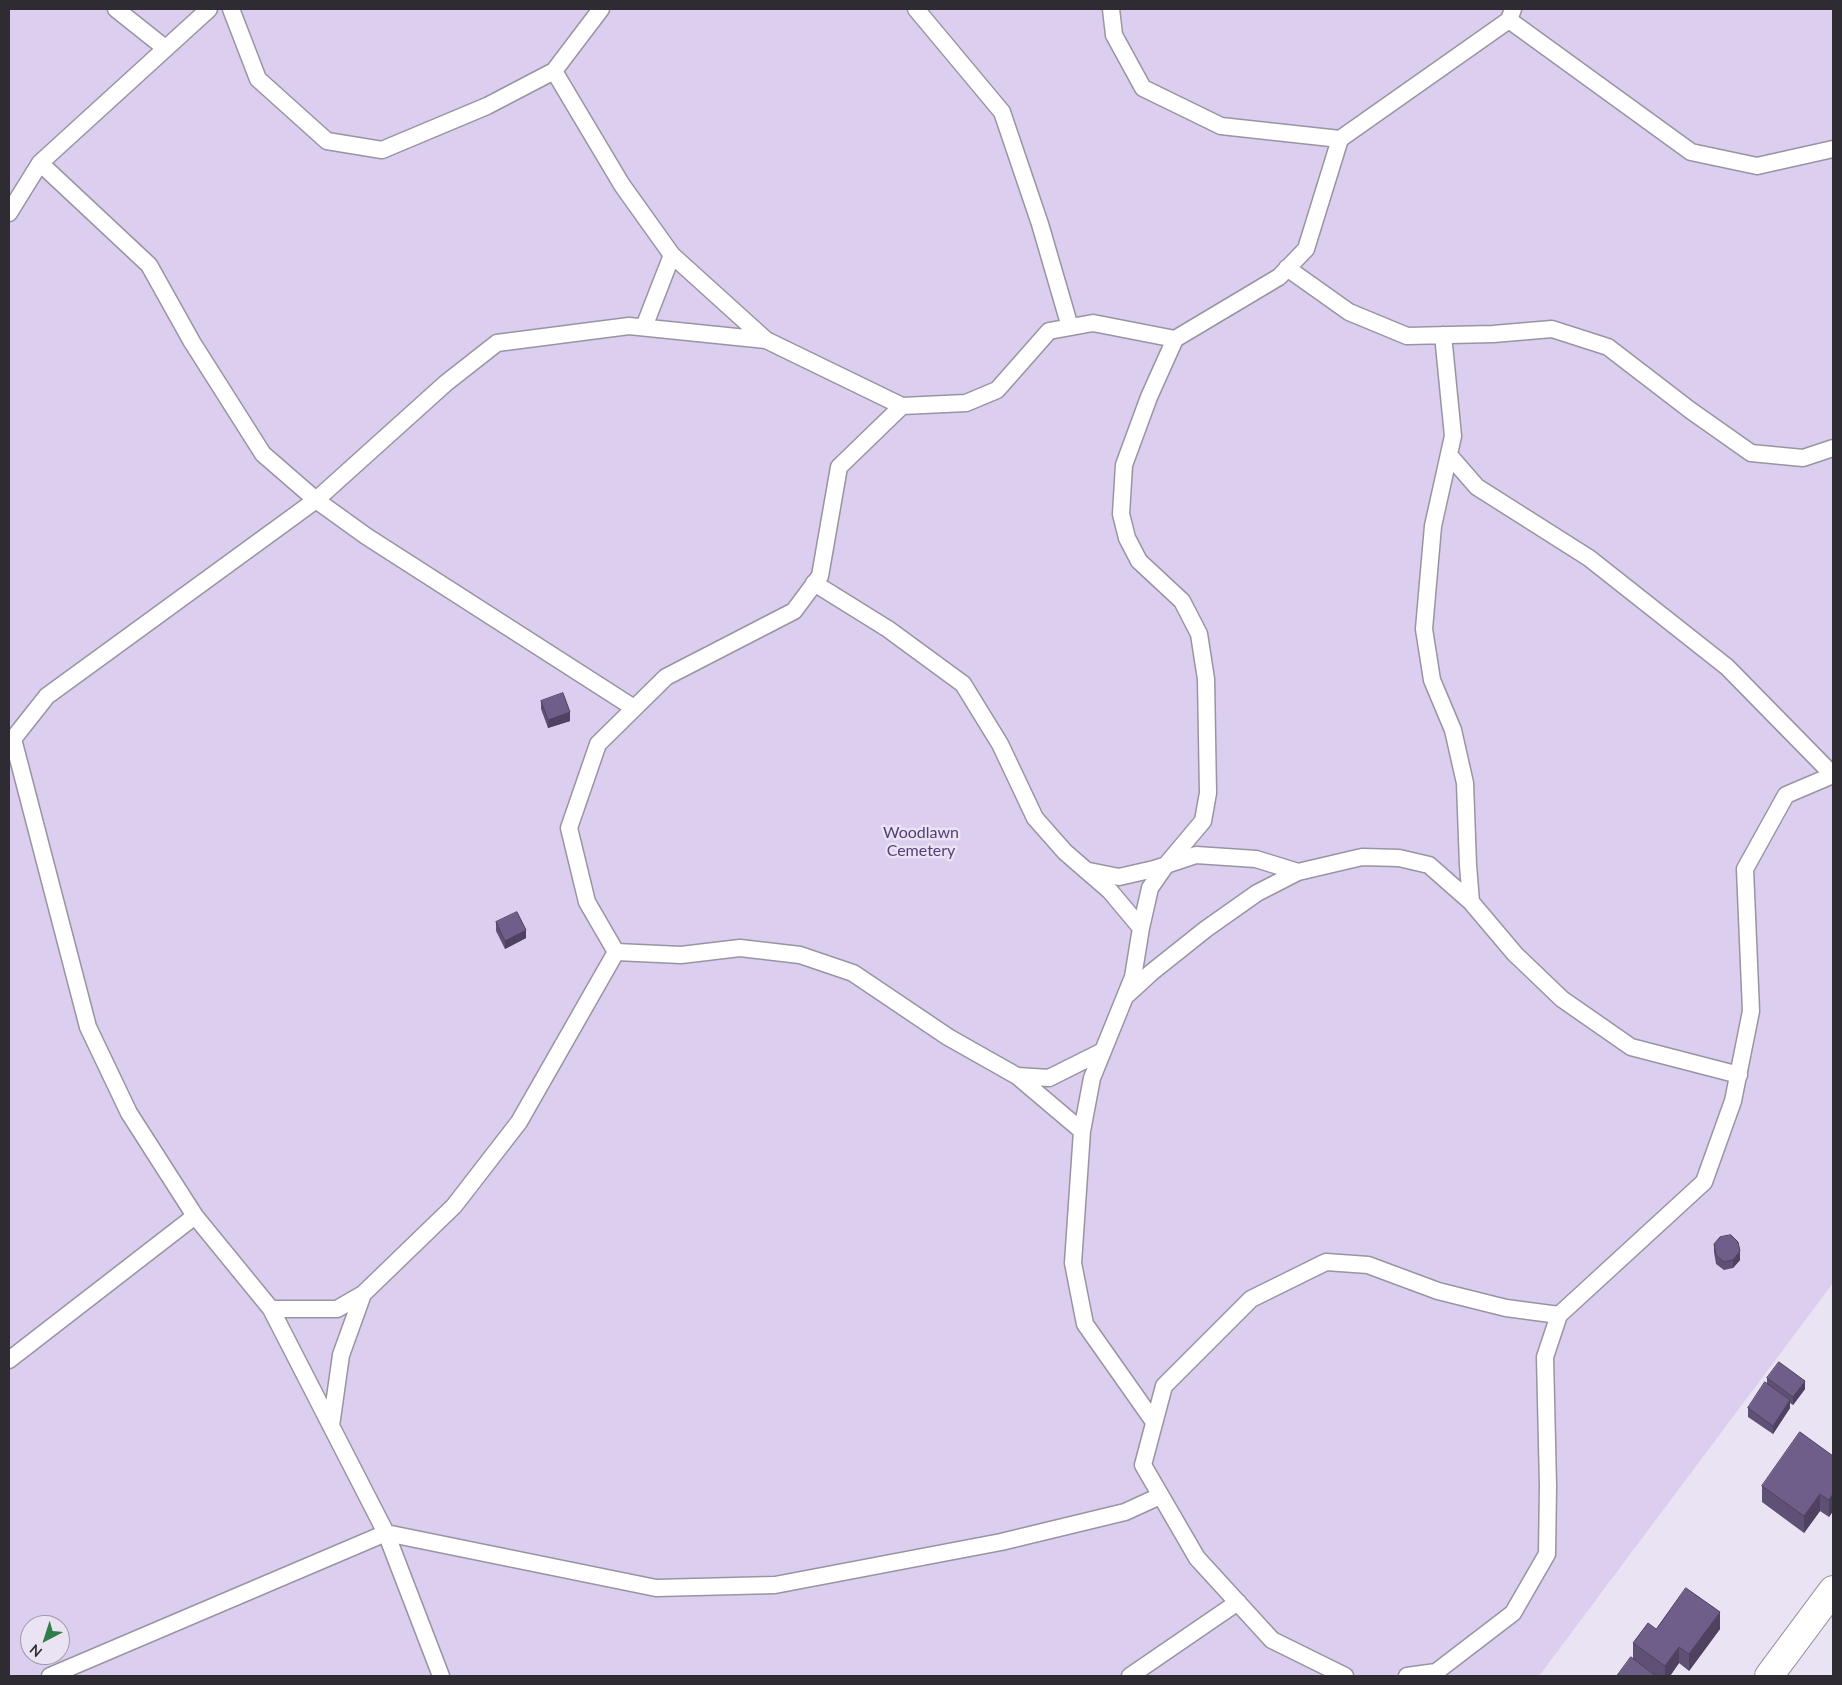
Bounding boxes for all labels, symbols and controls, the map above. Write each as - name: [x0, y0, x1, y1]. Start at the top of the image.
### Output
- park label: Woodlawn Cemetery: [883, 823, 959, 861]
- north arrow: [20, 1615, 70, 1665]
- text: N: [26, 1641, 45, 1661]

